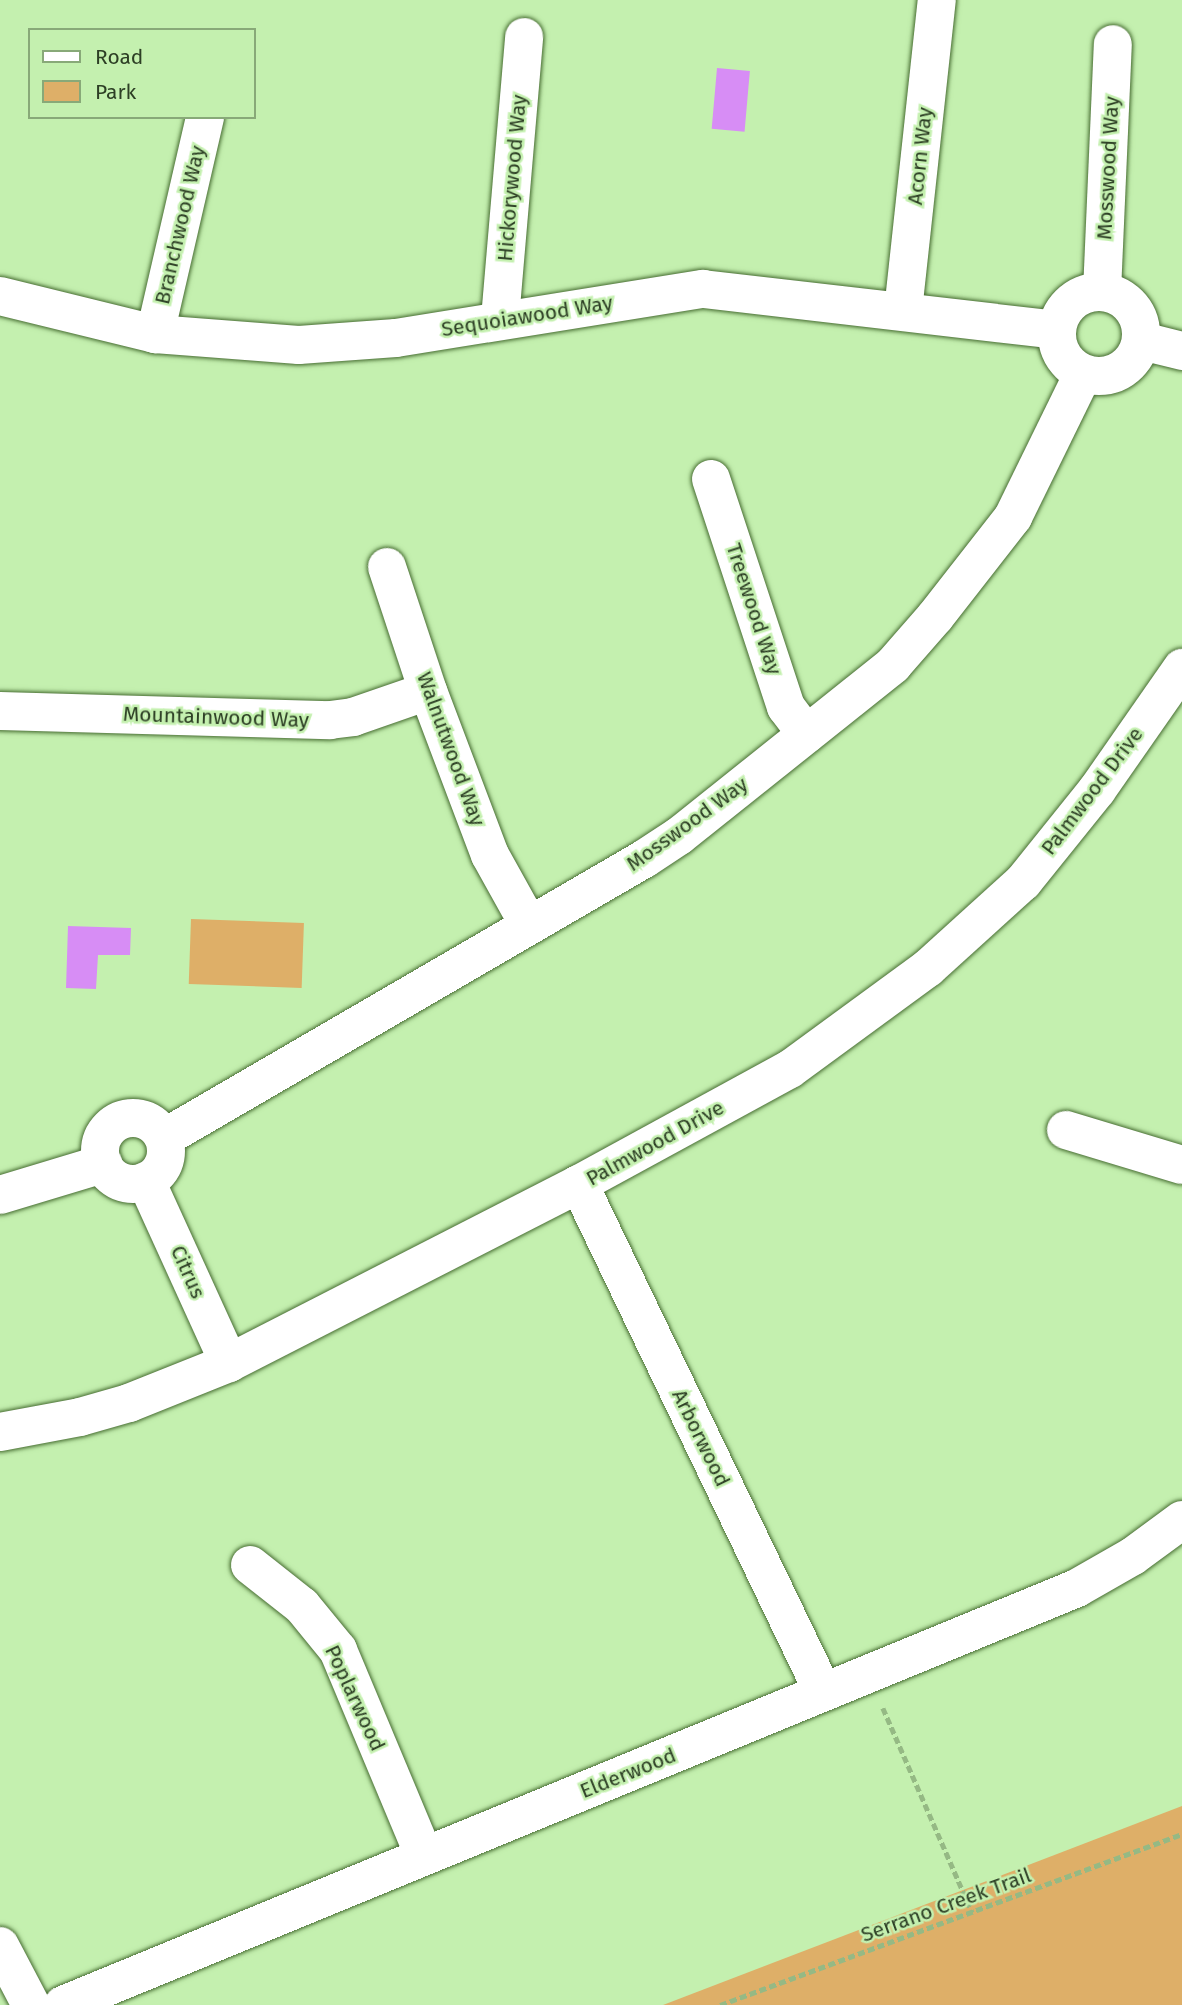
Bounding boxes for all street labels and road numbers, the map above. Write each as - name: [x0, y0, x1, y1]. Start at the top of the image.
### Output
- street label: Hickorywood Way: [492, 94, 532, 262]
- street label: Mosswood Way: [1092, 96, 1124, 240]
- street label: Acorn Way: [902, 106, 938, 206]
- street label: Branchwood Way: [149, 143, 211, 307]
- street label: Sequoiawood Way: [440, 290, 614, 342]
- street label: Treewood Way: [721, 540, 787, 678]
- street label: Walnutwood Way: [411, 669, 491, 829]
- street label: Mountainwood Way: [123, 701, 309, 733]
- street label: Palmwood Drive: [1036, 722, 1148, 860]
- street label: Mosswood Way: [621, 772, 753, 876]
- street label: Palmwood Drive: [582, 1095, 728, 1191]
- street label: Citrus: [165, 1242, 211, 1302]
- street label: Arborwood: [667, 1385, 735, 1491]
- street label: Poplarwood: [319, 1641, 391, 1755]
- street label: Elderwood: [576, 1742, 680, 1804]
- street label: Serrano Creek Trail: [858, 1863, 1034, 1947]

